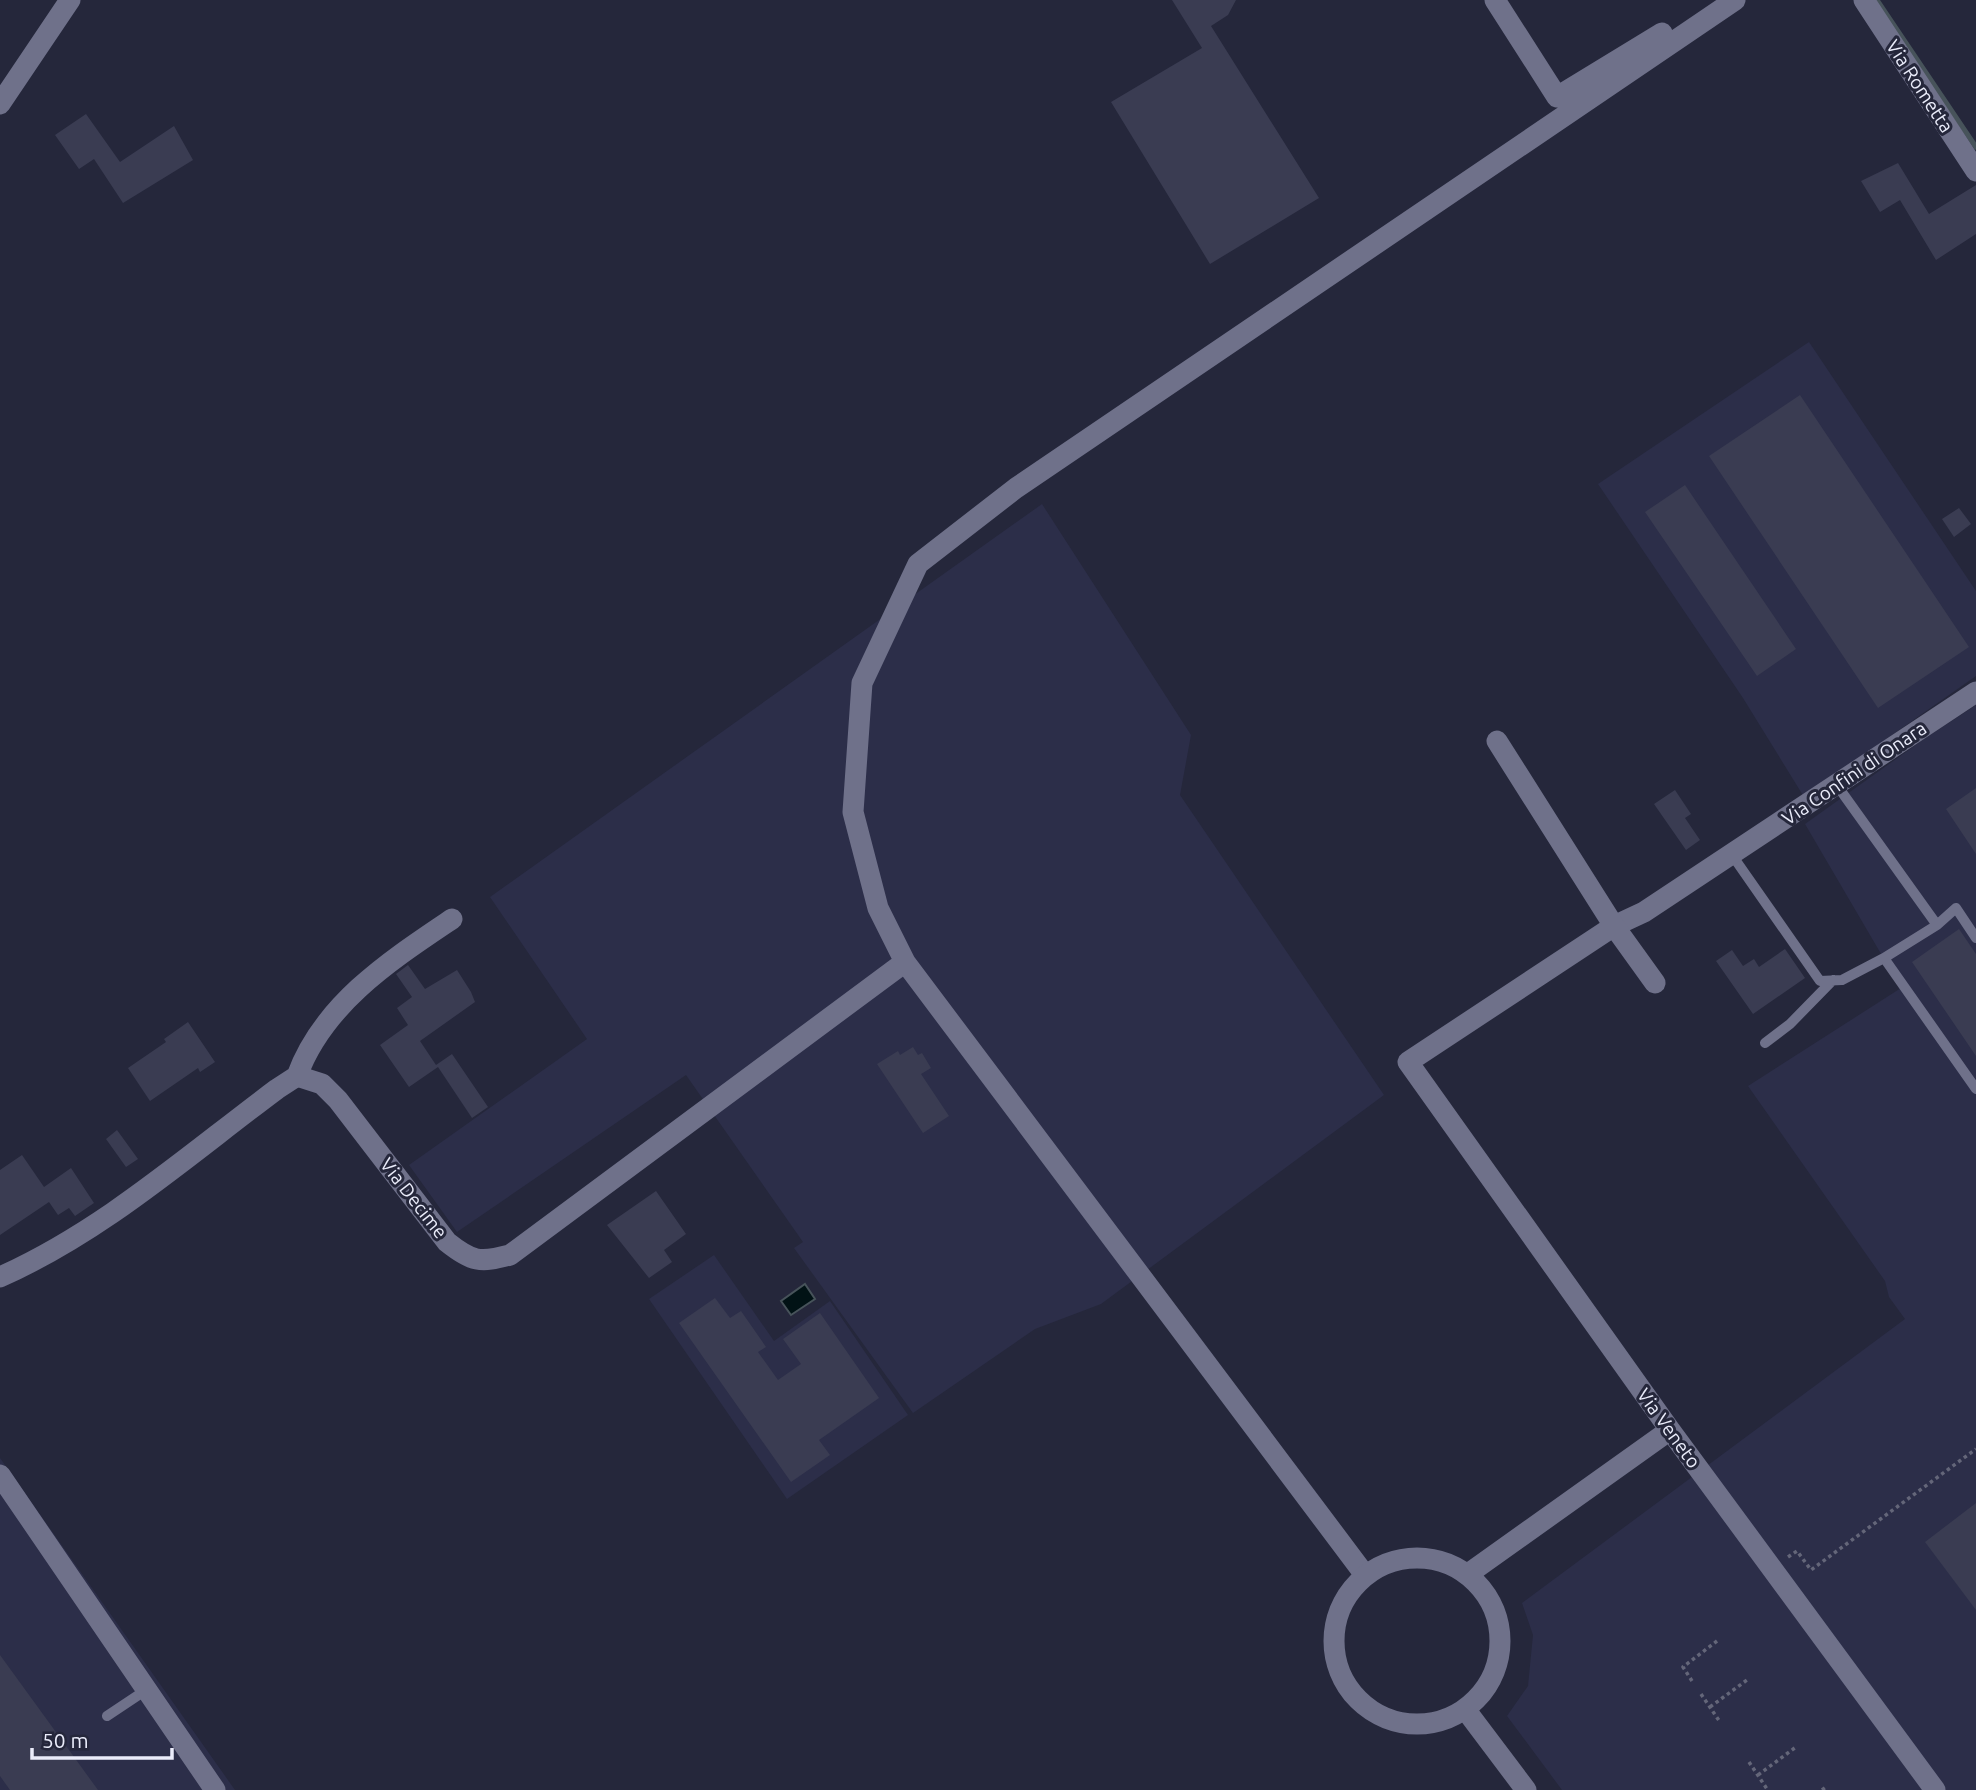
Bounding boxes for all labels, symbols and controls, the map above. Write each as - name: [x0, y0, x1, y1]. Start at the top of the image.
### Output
- street label: Via Rometta: [1882, 36, 1958, 136]
- street label: Via Confini di Onara: [1778, 717, 1930, 829]
- street label: Via Decime: [376, 1154, 452, 1242]
- street label: Via Veneto: [1633, 1384, 1705, 1472]
- scale bar: [32, 1716, 172, 1760]
- text: 50 m: [42, 1728, 89, 1752]

